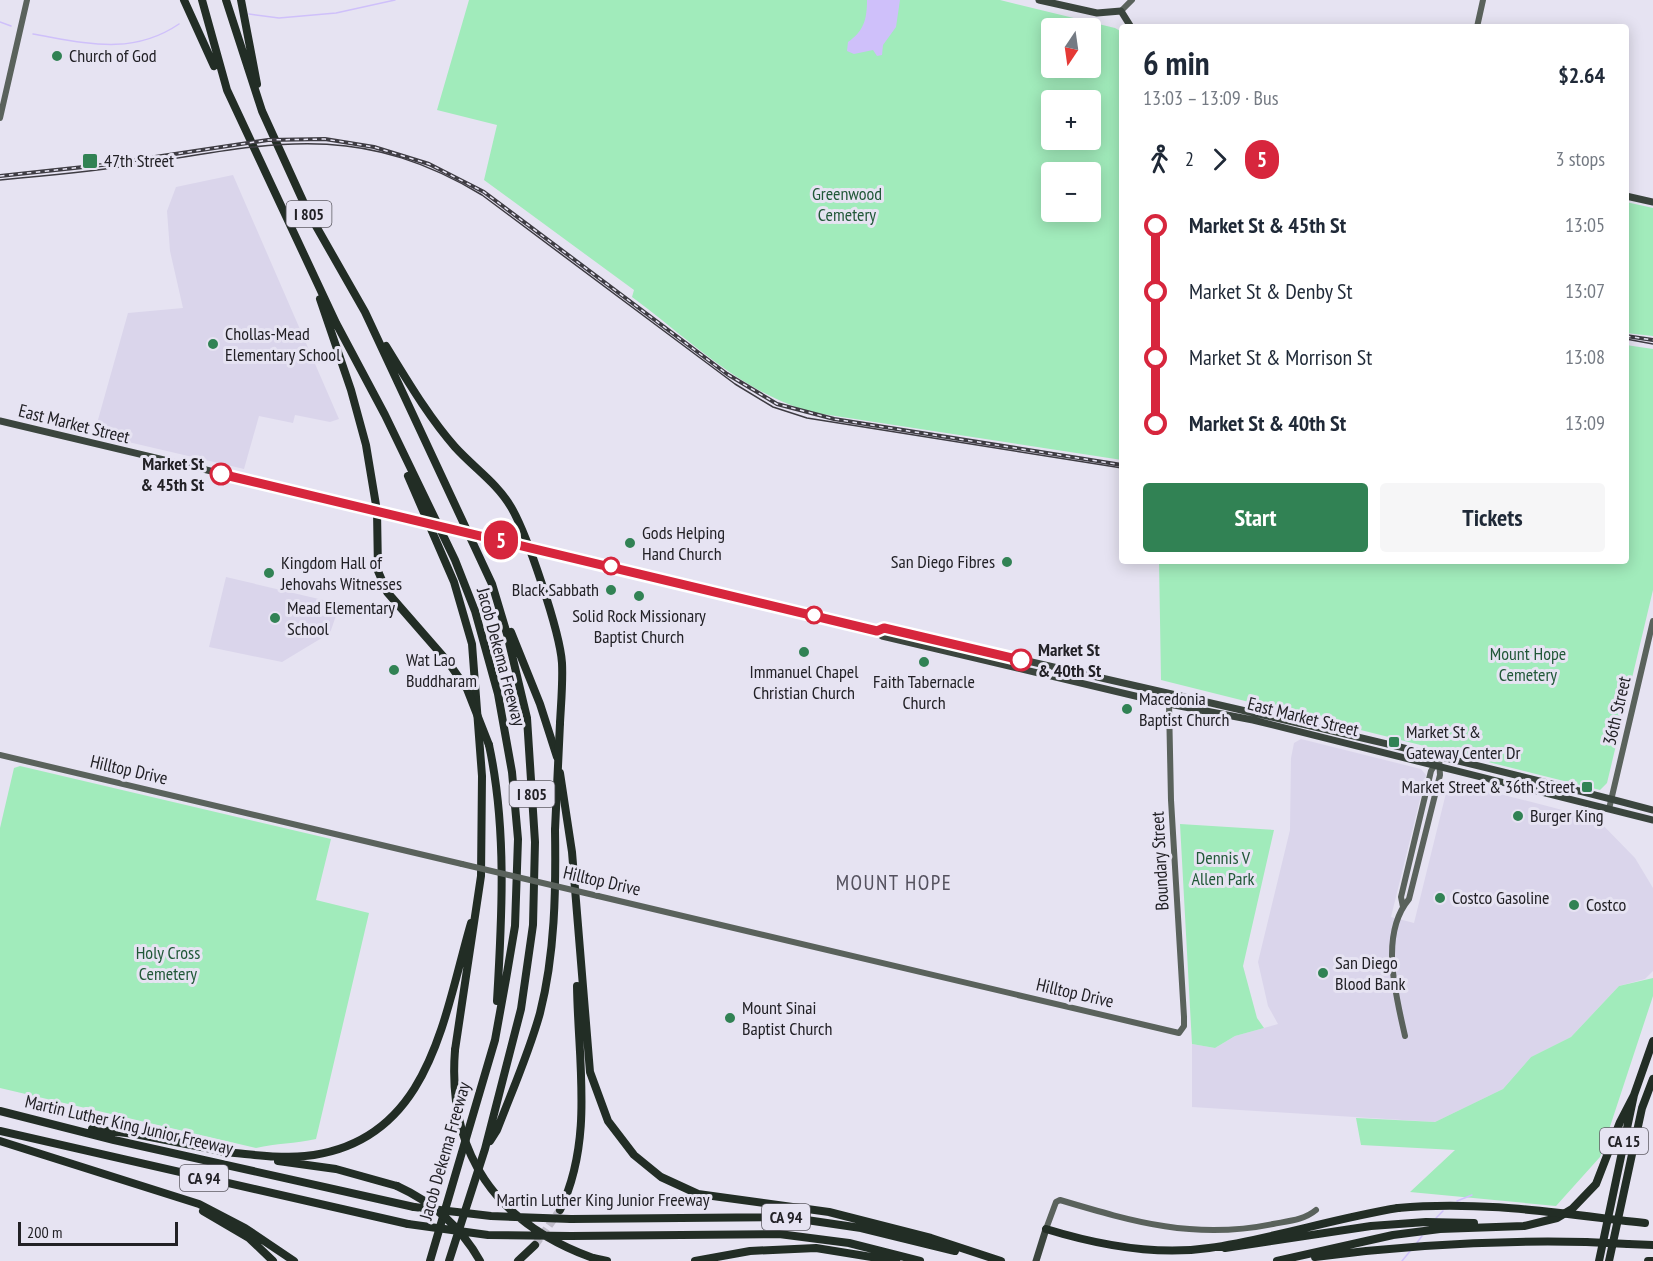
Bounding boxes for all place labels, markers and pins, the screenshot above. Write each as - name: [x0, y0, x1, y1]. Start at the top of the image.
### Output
- place label: Church of God: [69, 44, 157, 67]
- marker: Church of God: [50, 49, 64, 63]
- place label: 47th Street: [104, 149, 174, 172]
- marker: 47th Street: [81, 152, 99, 170]
- place label: Chollas-Mead Elementary School: [225, 322, 341, 366]
- marker: Chollas-Mead Elementary School: [206, 337, 220, 351]
- place label: Market St & 45th St: [141, 452, 205, 496]
- marker: Market St & 45th St: [210, 463, 232, 485]
- place label: Gods Helping Hand Church: [642, 521, 725, 565]
- marker: Gods Helping Hand Church: [623, 536, 637, 550]
- place label: San Diego Fibres: [891, 550, 995, 573]
- place label: Kingdom Hall of Jehovahs Witnesses: [280, 551, 402, 595]
- marker: San Diego Fibres: [1000, 555, 1014, 569]
- unlabelled marker: [602, 557, 620, 575]
- marker: Kingdom Hall of Jehovahs Witnesses: [262, 566, 276, 580]
- place label: Black Sabbath: [512, 578, 599, 601]
- marker: Black Sabbath: [604, 583, 618, 597]
- marker: Solid Rock Missionary Baptist Church: [632, 589, 646, 603]
- place label: Mead Elementary School: [287, 596, 395, 640]
- place label: Solid Rock Missionary Baptist Church: [572, 604, 706, 648]
- unlabelled marker: [805, 606, 823, 624]
- marker: Mead Elementary School: [268, 611, 282, 625]
- place label: Market St & 40th St: [1038, 638, 1102, 682]
- marker: Immanuel Chapel Christian Church: [797, 645, 811, 659]
- place label: Wat Lao Buddharam: [406, 648, 477, 692]
- marker: Market St & 40th St: [1010, 649, 1032, 671]
- marker: Faith Tabernacle Church: [917, 655, 931, 669]
- place label: Immanuel Chapel Christian Church: [750, 660, 859, 704]
- marker: Wat Lao Buddharam: [387, 663, 401, 677]
- place label: Faith Tabernacle Church: [873, 670, 975, 714]
- place label: Macedonia Baptist Church: [1139, 687, 1229, 731]
- marker: Macedonia Baptist Church: [1120, 702, 1134, 716]
- place label: Market St & Gateway Center Dr: [1406, 720, 1521, 764]
- marker: Market St & Gateway Center Dr: [1387, 735, 1401, 749]
- place label: Market Street & 36th Street: [1402, 775, 1575, 798]
- marker: Market Street & 36th Street: [1580, 780, 1594, 794]
- place label: Burger King: [1530, 804, 1604, 827]
- marker: Burger King: [1511, 809, 1525, 823]
- place label: Costco Gasoline: [1452, 886, 1549, 909]
- marker: Costco Gasoline: [1433, 891, 1447, 905]
- place label: Costco: [1586, 893, 1627, 916]
- marker: Costco: [1567, 898, 1581, 912]
- place label: San Diego Blood Bank: [1335, 951, 1405, 995]
- marker: San Diego Blood Bank: [1316, 966, 1330, 980]
- place label: Mount Sinai Baptist Church: [742, 996, 832, 1040]
- marker: Mount Sinai Baptist Church: [723, 1011, 737, 1025]

